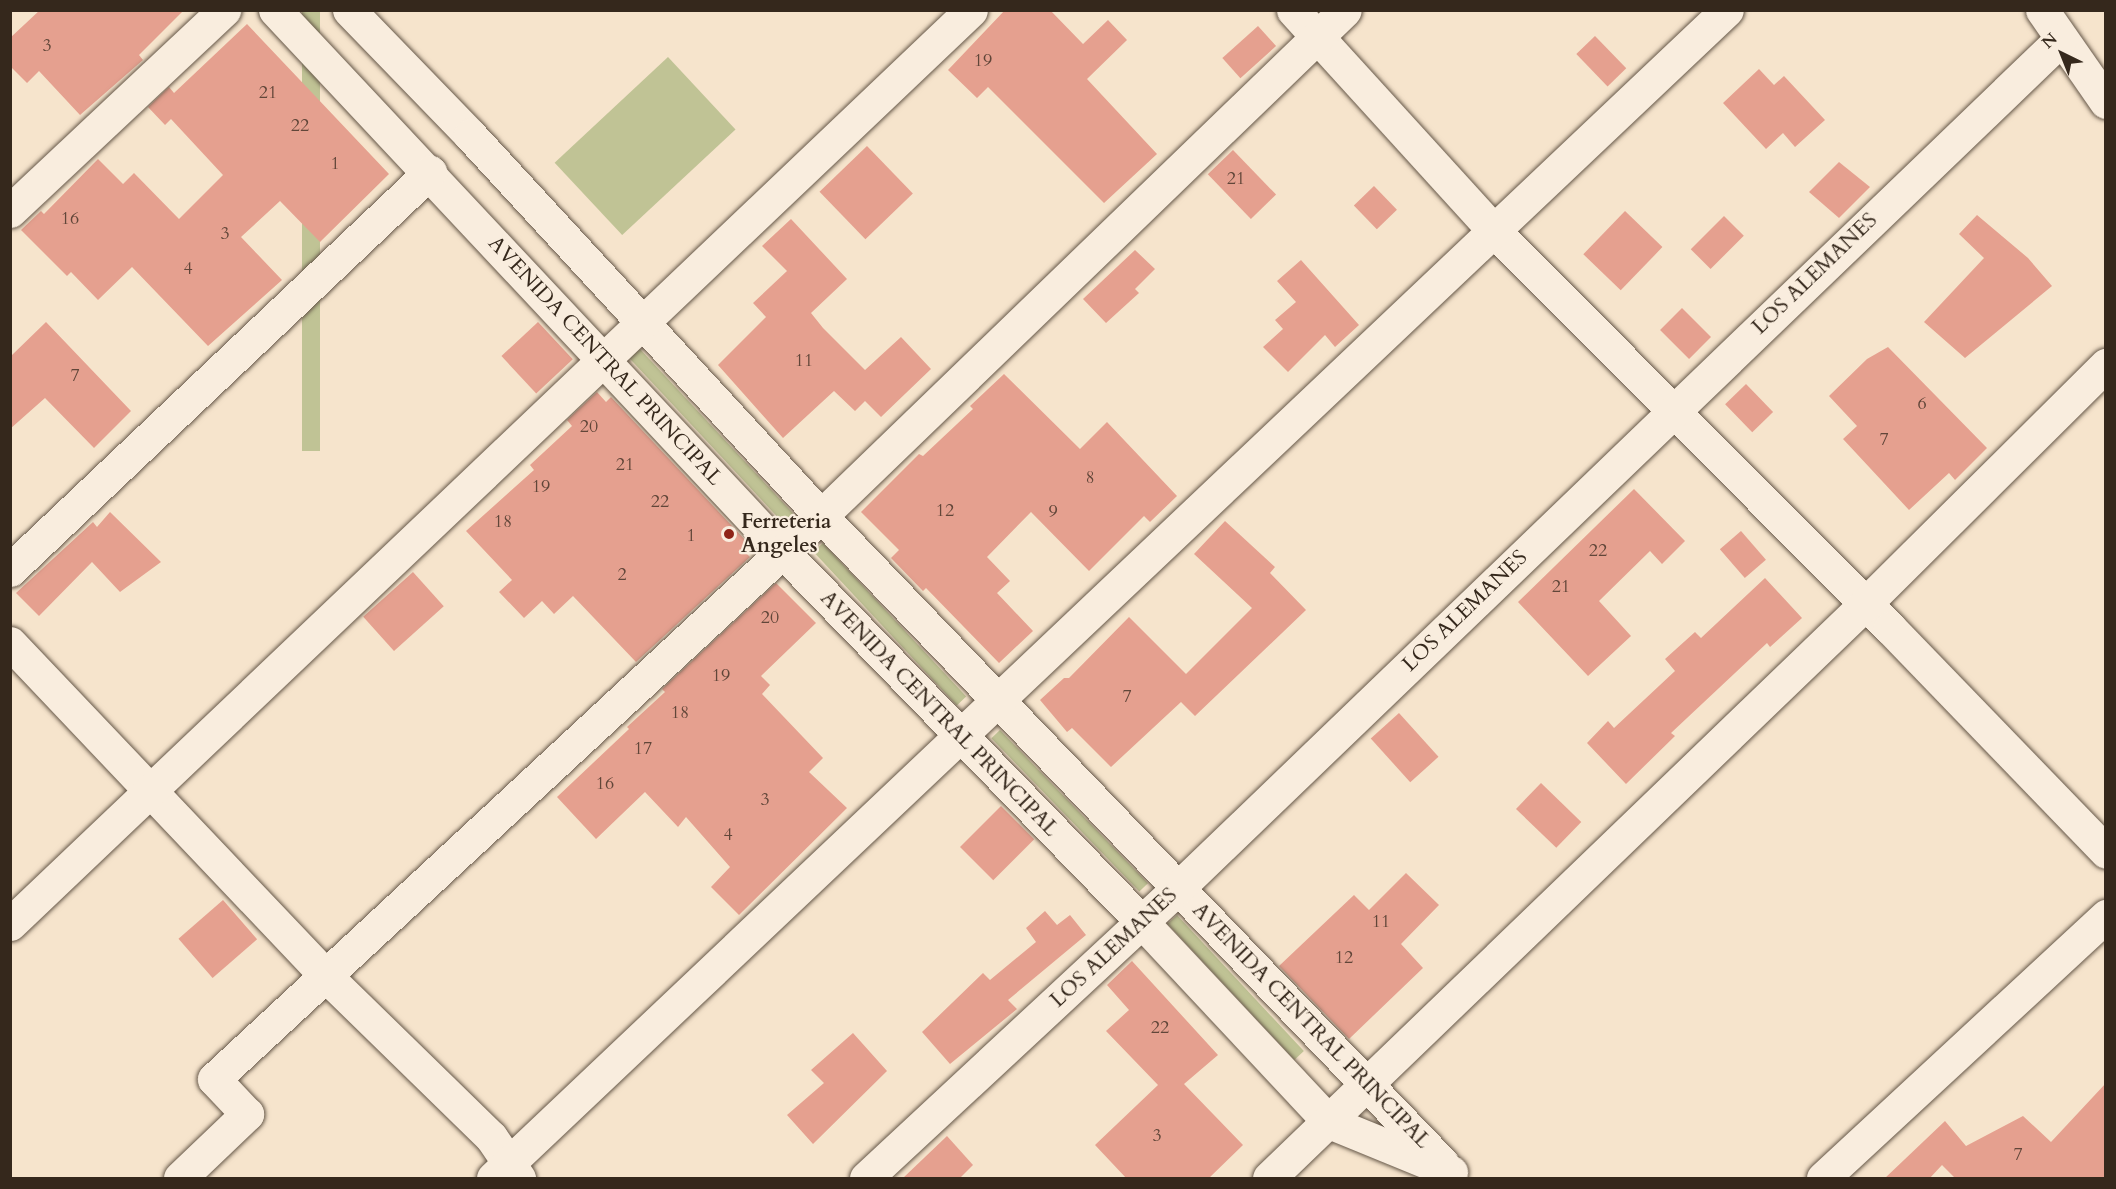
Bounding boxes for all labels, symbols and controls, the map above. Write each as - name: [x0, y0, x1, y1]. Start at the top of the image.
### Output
- north arrow: [2032, 24, 2092, 84]
- text: N: [2037, 28, 2062, 54]
- house number: 3: [42, 35, 52, 57]
- house number: 19: [974, 50, 992, 72]
- house number: 21: [259, 82, 277, 104]
- house number: 22: [291, 115, 309, 137]
- house number: 1: [330, 153, 340, 175]
- house number: 21: [1227, 168, 1245, 190]
- house number: 16: [61, 208, 79, 230]
- street label: LOS ALEMANES: [1747, 208, 1883, 340]
- house number: 3: [220, 223, 230, 245]
- street label: AVENIDA CENTRAL PRINCIPAL: [483, 231, 727, 491]
- house number: 4: [183, 258, 193, 280]
- house number: 11: [795, 350, 813, 372]
- house number: 7: [70, 365, 80, 387]
- house number: 6: [1917, 393, 1927, 415]
- house number: 20: [580, 416, 598, 438]
- house number: 7: [1879, 429, 1889, 451]
- house number: 21: [616, 454, 634, 476]
- house number: 8: [1085, 467, 1095, 489]
- house number: 19: [532, 476, 550, 498]
- house number: 22: [651, 491, 669, 513]
- house number: 12: [936, 500, 954, 522]
- house number: 9: [1048, 501, 1058, 523]
- place label: Ferreteria Angeles: [741, 509, 832, 559]
- house number: 18: [494, 511, 512, 533]
- house number: 1: [686, 525, 696, 547]
- marker: Ferreteria Angeles: [722, 527, 736, 541]
- house number: 22: [1589, 540, 1607, 562]
- street label: LOS ALEMANES: [1397, 545, 1533, 677]
- house number: 2: [617, 564, 627, 586]
- house number: 21: [1552, 576, 1570, 598]
- street label: AVENIDA CENTRAL PRINCIPAL: [815, 586, 1063, 842]
- house number: 20: [761, 607, 779, 629]
- house number: 19: [712, 665, 730, 687]
- house number: 7: [1122, 686, 1132, 708]
- house number: 18: [671, 702, 689, 724]
- house number: 17: [634, 738, 652, 760]
- house number: 16: [596, 773, 614, 795]
- house number: 3: [760, 789, 770, 811]
- house number: 4: [723, 824, 733, 846]
- street label: LOS ALEMANES: [1046, 883, 1182, 1013]
- street label: AVENIDA CENTRAL PRINCIPAL: [1187, 898, 1435, 1154]
- house number: 11: [1372, 911, 1390, 933]
- house number: 12: [1335, 947, 1353, 969]
- house number: 22: [1151, 1017, 1169, 1039]
- house number: 3: [1152, 1125, 1162, 1147]
- house number: 7: [2013, 1144, 2023, 1166]

